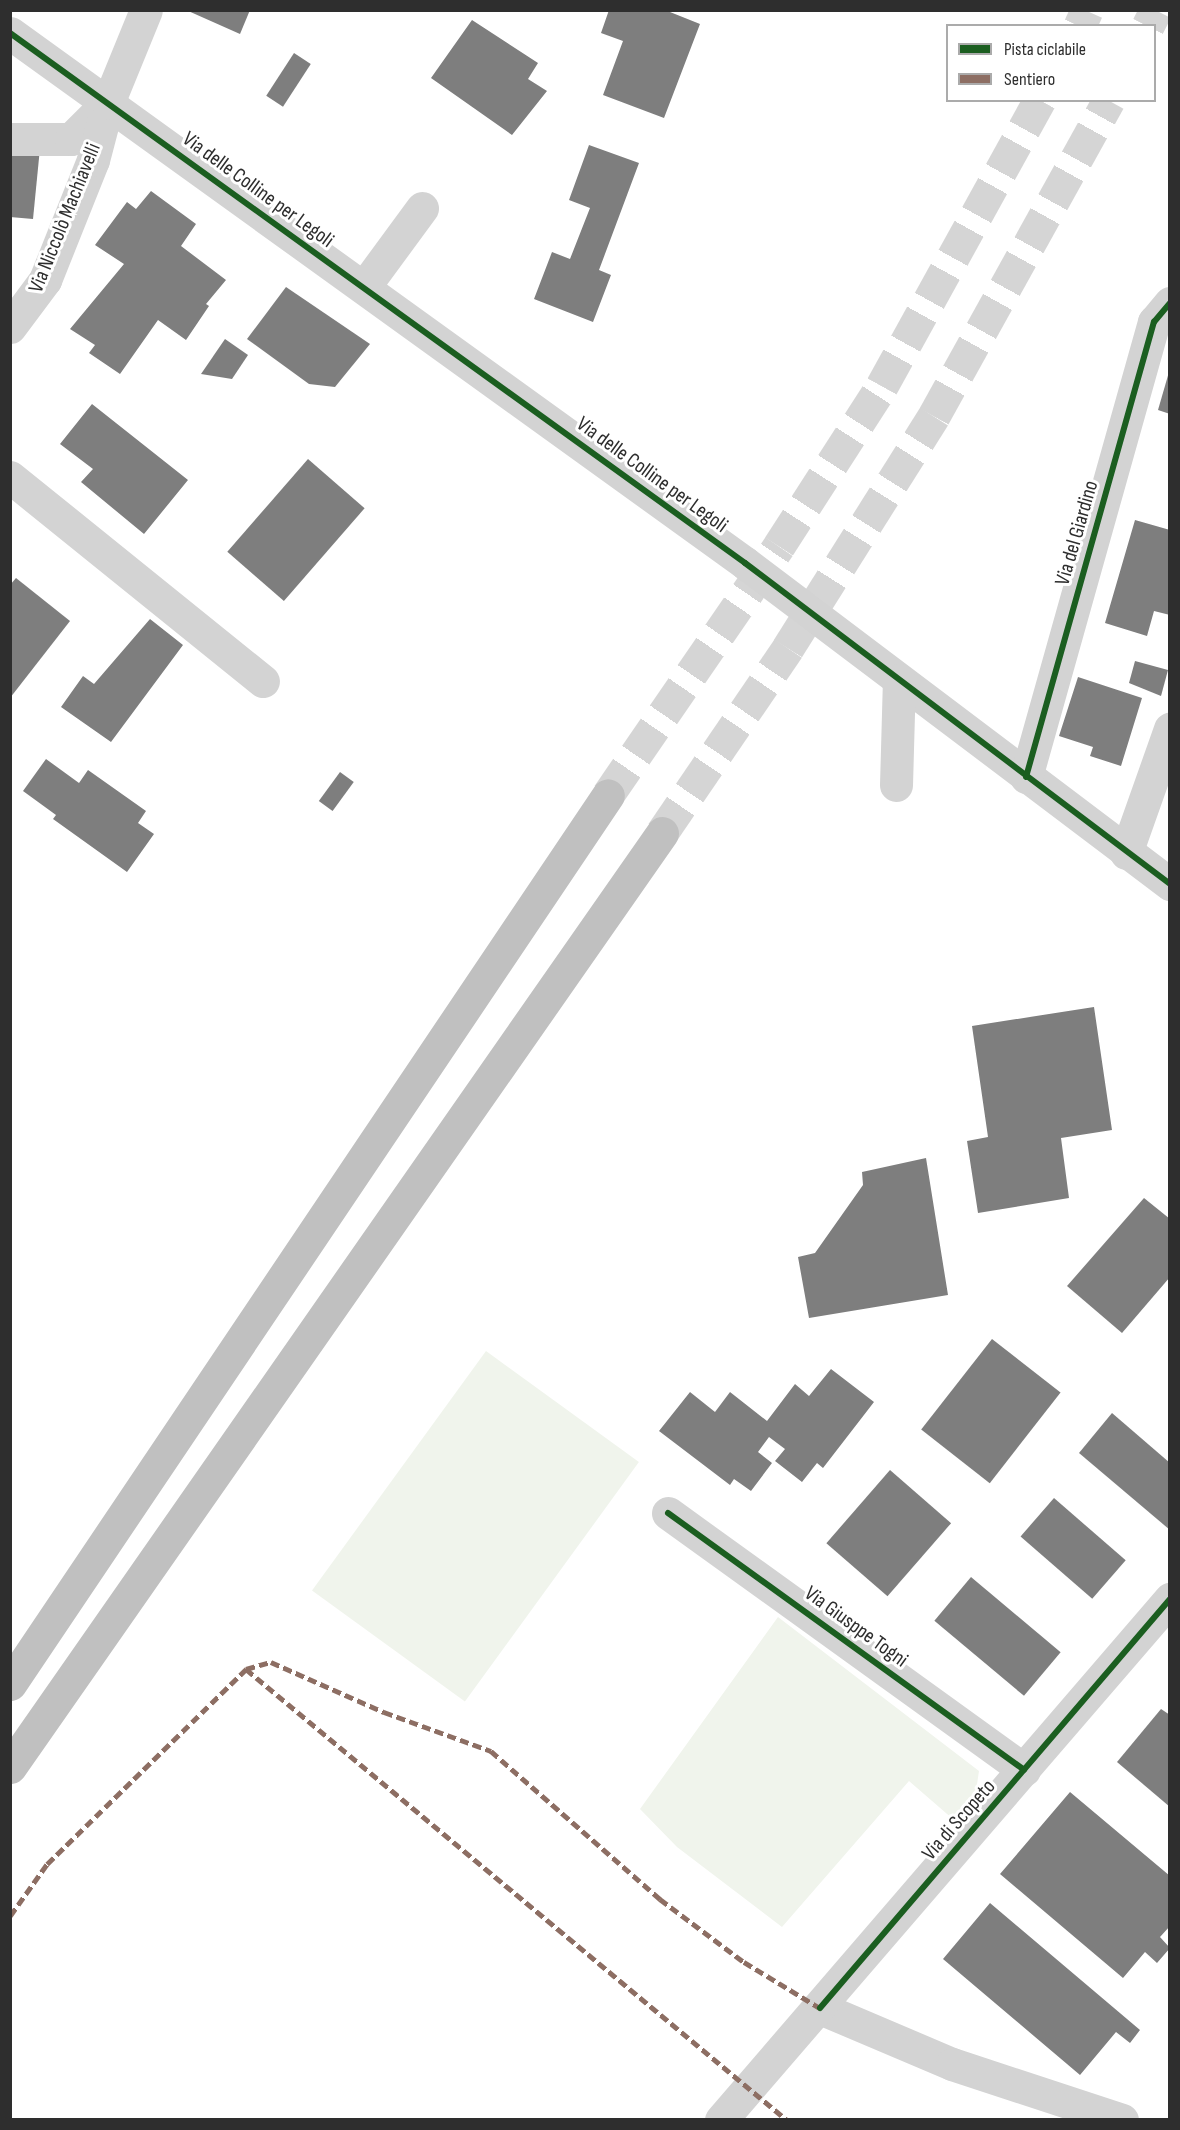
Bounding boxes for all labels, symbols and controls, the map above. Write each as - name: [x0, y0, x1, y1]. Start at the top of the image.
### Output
- legend: [946, 24, 1156, 102]
- text: Pista ciclabile: [1004, 39, 1086, 60]
- text: Sentiero: [1004, 69, 1055, 90]
- street label: Via delle Colline per Legoli: [177, 127, 339, 253]
- street label: Via Niccolò Machiavelli: [24, 140, 106, 296]
- street label: Via delle Colline per Legoli: [571, 412, 733, 538]
- street label: Via del Giardino: [1050, 478, 1104, 588]
- street label: Via Giusppe Togni: [799, 1581, 913, 1673]
- street label: Via di Scopeto: [917, 1774, 1001, 1866]

